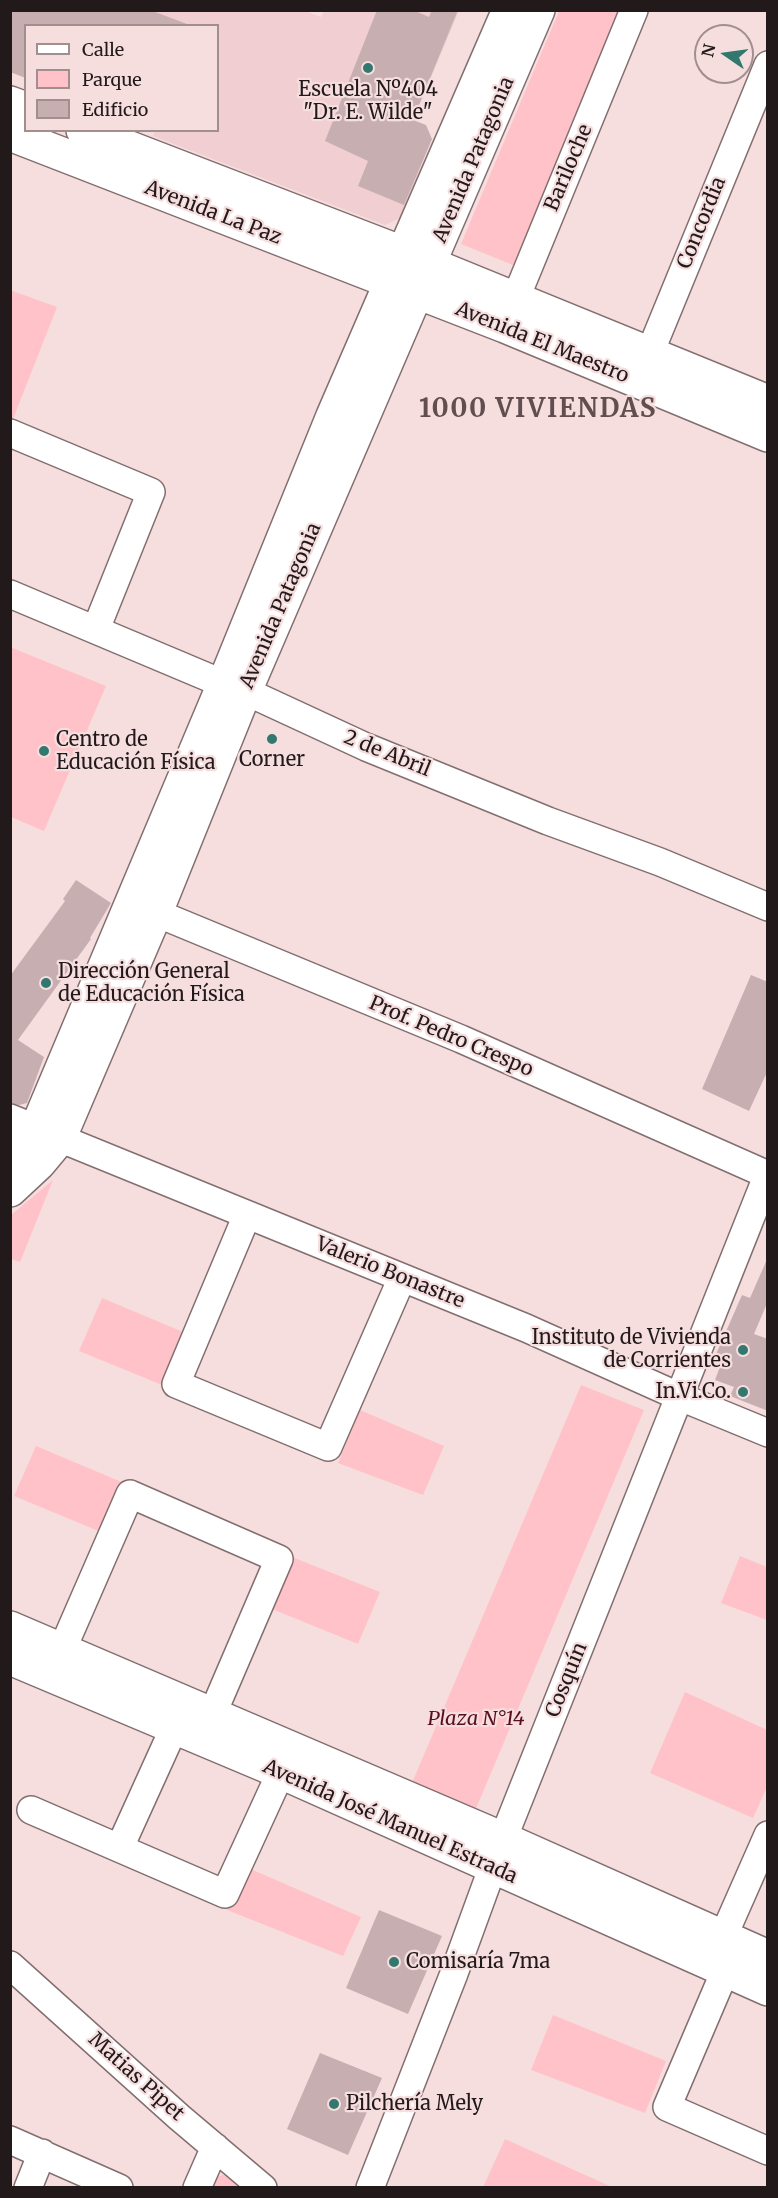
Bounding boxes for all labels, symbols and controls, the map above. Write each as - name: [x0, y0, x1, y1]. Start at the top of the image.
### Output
- legend: [24, 24, 219, 132]
- north arrow: [694, 24, 754, 84]
- text: Calle: [82, 38, 124, 61]
- text: N: [697, 42, 720, 59]
- marker: Escuela Nº404 "Dr. E. Wilde": [361, 61, 375, 75]
- text: Parque: [82, 68, 142, 91]
- street label: Avenida Patagonia: [428, 74, 520, 246]
- place label: Escuela Nº404 "Dr. E. Wilde": [298, 78, 438, 125]
- text: Edificio: [82, 98, 148, 121]
- street label: Bariloche: [540, 121, 598, 215]
- street label: Concordia: [673, 174, 731, 272]
- street label: Avenida La Paz: [141, 176, 285, 250]
- street label: Avenida El Maestro: [452, 297, 632, 389]
- district label: 1000 VIVIENDAS: [419, 394, 657, 426]
- street label: Avenida Patagonia: [235, 520, 327, 692]
- street label: 2 de Abril: [340, 726, 434, 782]
- place label: Centro de Educación Física: [56, 728, 215, 775]
- marker: Corner: [265, 732, 279, 746]
- marker: Centro de Educación Física: [37, 744, 51, 758]
- place label: Corner: [239, 748, 305, 772]
- place label: Dirección General de Educación Física: [58, 960, 245, 1007]
- marker: Dirección General de Educación Física: [39, 976, 53, 990]
- street label: Prof. Pedro Crespo: [365, 992, 537, 1082]
- street label: Valerio Bonastre: [312, 1232, 468, 1314]
- place label: Instituto de Vivienda de Corrientes: [531, 1326, 731, 1373]
- marker: Instituto de Vivienda de Corrientes: [736, 1343, 750, 1357]
- place label: In.Vi.Co.: [655, 1380, 731, 1404]
- marker: In.Vi.Co.: [736, 1385, 750, 1399]
- street label: Cosquín: [541, 1639, 593, 1721]
- park label: Plaza N°14: [427, 1707, 525, 1731]
- street label: Avenida José Manuel Estrada: [259, 1755, 521, 1889]
- place label: Comisaría 7ma: [406, 1950, 550, 1974]
- marker: Comisaría 7ma: [387, 1955, 401, 1969]
- street label: Matias Pipet: [83, 2028, 189, 2126]
- place label: Pilchería Mely: [346, 2092, 483, 2116]
- marker: Pilchería Mely: [327, 2097, 341, 2111]

